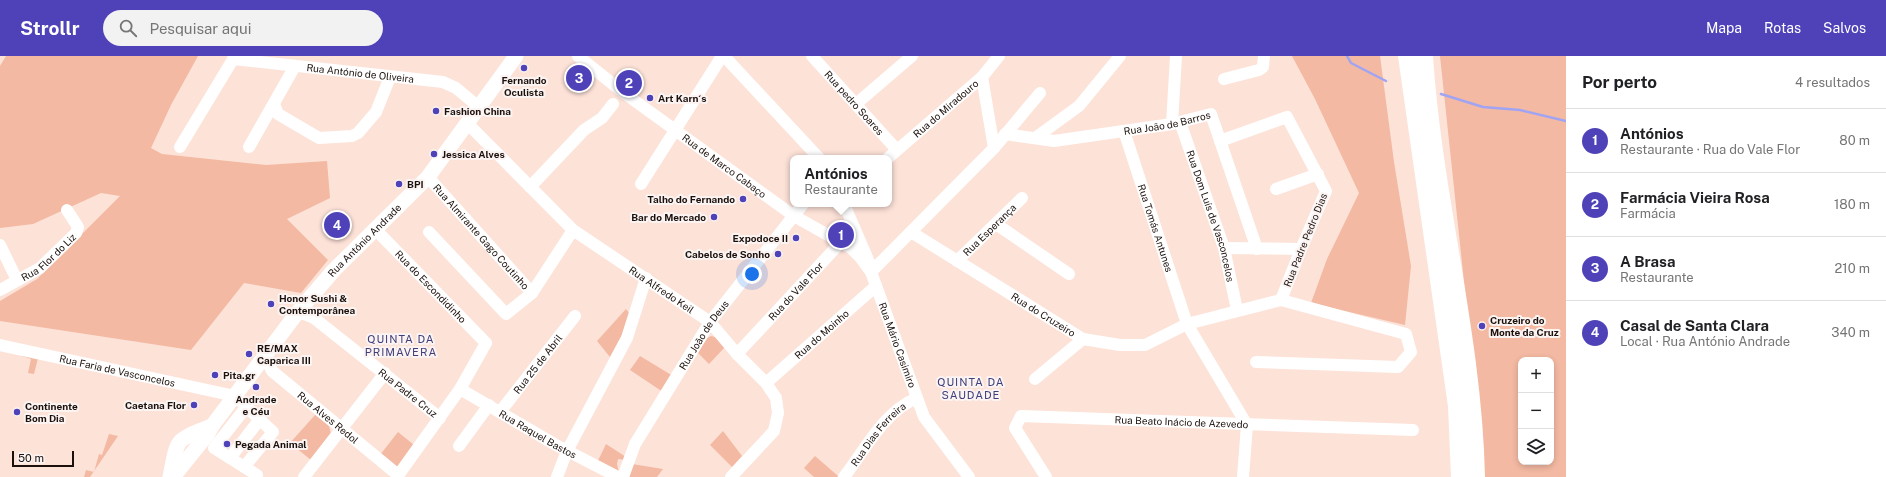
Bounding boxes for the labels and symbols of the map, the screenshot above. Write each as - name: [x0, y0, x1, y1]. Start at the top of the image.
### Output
- street label: Rua António de Oliveira: [306, 61, 415, 85]
- marker: Fernando Oculista: [519, 63, 529, 73]
- pin: 3: [566, 63, 592, 93]
- pin: 2: [616, 68, 642, 98]
- street label: Rua pedro Soares: [822, 68, 886, 137]
- place label: Fernando Oculista: [501, 74, 547, 98]
- street label: Rua do Miradouro: [911, 77, 981, 140]
- place label: Art Karn´s: [658, 92, 706, 104]
- marker: Art Karn´s: [645, 93, 655, 103]
- place label: Fashion China: [444, 105, 511, 117]
- marker: Fashion China: [431, 106, 441, 116]
- street label: Rua João de Barros: [1123, 108, 1212, 137]
- street label: Rua de Marco Cabaço: [680, 131, 769, 200]
- place label: Jessica Alves: [442, 148, 505, 160]
- marker: Jessica Alves: [429, 149, 439, 159]
- street label: Rua Dom Luís de Vasconcelos: [1184, 149, 1237, 283]
- place label: BPI: [407, 178, 424, 190]
- marker: BPI: [394, 179, 404, 189]
- street label: Rua Almirante Gago Coutinho: [431, 181, 532, 292]
- street label: Rua Tomás Antunes: [1136, 182, 1176, 273]
- street label: Rua Padre Pedro Dias: [1281, 191, 1329, 289]
- place label: Talho do Fernando: [647, 193, 735, 205]
- marker: Talho do Fernando: [738, 194, 748, 204]
- street label: Rua António Andrade: [325, 201, 404, 279]
- street label: Rua Esperança: [960, 201, 1018, 258]
- pin: 4: [324, 210, 350, 240]
- place label: Bar do Mercado: [631, 211, 706, 223]
- marker: Bar do Mercado: [709, 212, 719, 222]
- pin: 1: [828, 220, 854, 250]
- street label: Rua Flor do Liz: [19, 231, 78, 283]
- place label: Expodoce II: [733, 232, 788, 244]
- marker: Expodoce II: [791, 233, 801, 243]
- street label: Rua do Escondidinho: [393, 248, 469, 325]
- place label: Cabelos de Sonho: [685, 248, 770, 260]
- marker: Cabelos de Sonho: [773, 249, 783, 259]
- street label: Rua do Vale Flor: [766, 259, 826, 323]
- street label: Rua Alfredo Keil: [627, 263, 696, 316]
- your location: [742, 264, 762, 284]
- street label: Rua do Cruzeiro: [1009, 290, 1078, 339]
- place label: Honor Sushi & Contemporânea: [279, 292, 356, 316]
- street label: Rua João de Deus: [676, 298, 731, 372]
- marker: Honor Sushi & Contemporânea: [266, 299, 276, 309]
- street label: Rua Mário Casimiro: [877, 301, 919, 390]
- street label: Rua do Moinho: [792, 307, 851, 361]
- place label: Cruzeiro do Monte da Cruz: [1490, 314, 1559, 338]
- marker: Cruzeiro do Monte da Cruz: [1477, 321, 1487, 331]
- street label: Rua 25 de Abril: [511, 332, 564, 396]
- district label: QUINTA DA PRIMAVERA: [365, 333, 437, 358]
- place label: RE/MAX Caparica III: [257, 342, 311, 366]
- marker: RE/MAX Caparica III: [244, 349, 254, 359]
- street label: Rua Faria de Vasconcelos: [58, 352, 176, 389]
- street label: Rua Padre Cruz: [376, 366, 440, 420]
- place label: Pita.gr: [223, 369, 255, 381]
- marker: Pita.gr: [210, 370, 220, 380]
- district label: QUINTA DA SAUDADE: [937, 376, 1005, 401]
- marker: Andrade e Céu: [251, 382, 261, 392]
- street label: Rua Alves Redol: [295, 389, 361, 446]
- place label: Andrade e Céu: [236, 393, 277, 417]
- place label: Caetana Flor: [125, 399, 186, 411]
- place label: Continente Bom Dia: [25, 400, 78, 424]
- marker: Caetana Flor: [189, 400, 199, 410]
- street label: Rua Dias Ferreira: [848, 400, 908, 468]
- marker: Continente Bom Dia: [12, 407, 22, 417]
- street label: Rua Raquel Bastos: [497, 407, 579, 461]
- street label: Rua Beato Inácio de Azevedo: [1115, 413, 1249, 430]
- place label: Pegada Animal: [235, 438, 307, 450]
- marker: Pegada Animal: [222, 439, 232, 449]
- scale bar: [12, 449, 74, 468]

